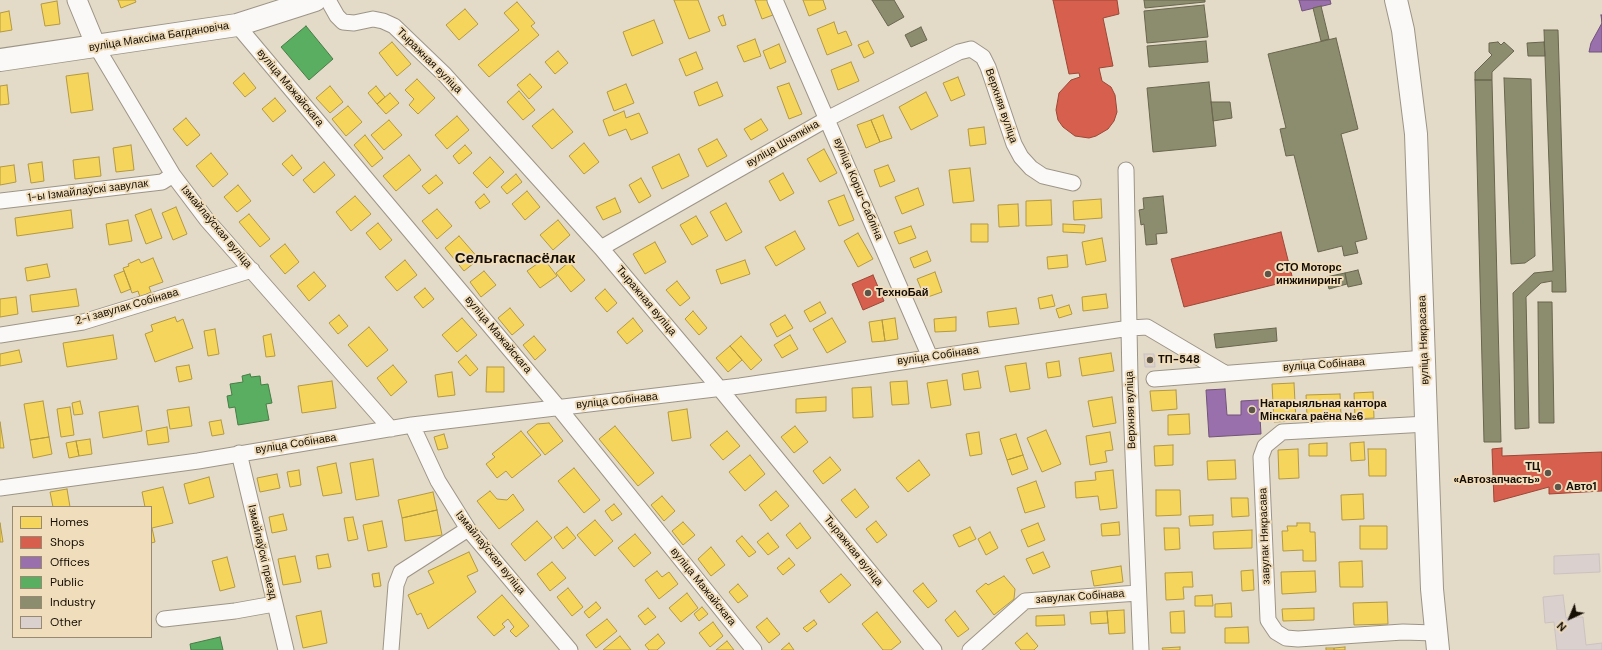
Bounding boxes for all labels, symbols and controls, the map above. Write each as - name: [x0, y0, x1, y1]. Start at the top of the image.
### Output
- street label: вуліца Максіма Багдановіча: [88, 19, 230, 55]
- street label: Тыражная вуліца: [394, 26, 464, 96]
- street label: вуліца Мажайскага: [254, 47, 326, 129]
- street label: Верхняя вуліца: [982, 67, 1020, 145]
- street label: вуліца Шчэпкіна: [744, 118, 822, 170]
- street label: вуліца Корш-Сабліна: [831, 136, 885, 242]
- street label: 1-ы Ізмайлаўскі завулак: [27, 177, 149, 205]
- street label: Ізмайлаўская вуліца: [178, 183, 254, 271]
- district label: Сельгаспасёлак: [455, 250, 575, 268]
- place label: СТО Моторс инжиниринг: [1276, 261, 1342, 287]
- street label: Тыражная вуліца: [613, 263, 679, 339]
- marker: СТО Моторс инжиниринг: [1263, 269, 1273, 279]
- street label: 2-і завулак Собінава: [74, 286, 180, 328]
- place label: ТехноБай: [876, 286, 928, 300]
- marker: ТехноБай: [863, 288, 873, 298]
- street label: вуліца Мажайскага: [462, 294, 534, 376]
- street label: вуліца Някрасава: [1416, 295, 1432, 385]
- street label: вуліца Собінава: [897, 344, 979, 368]
- place label: ТП-548: [1158, 353, 1200, 367]
- marker: ТП-548: [1145, 355, 1155, 365]
- street label: вуліца Собінава: [1283, 356, 1365, 374]
- street label: Верхняя вуліца: [1123, 371, 1139, 449]
- street label: вуліца Собінава: [576, 390, 658, 412]
- place label: Натарыяльная кантора Мінскага раёна №6: [1260, 397, 1387, 423]
- marker: Натарыяльная кантора Мінскага раёна №6: [1247, 405, 1257, 415]
- street label: вуліца Собінава: [255, 431, 337, 457]
- place label: ТЦ «Автозапчасть»: [1453, 460, 1540, 486]
- marker: ТЦ «Автозапчасть»: [1543, 468, 1553, 478]
- place label: Авто1: [1566, 480, 1597, 494]
- marker: Авто1: [1553, 482, 1563, 492]
- street label: завулак Някрасава: [1257, 487, 1273, 585]
- street label: Ізмайлаўскі праезд: [245, 503, 279, 601]
- legend: [12, 506, 152, 638]
- street label: Ізмайлаўская вуліца: [452, 509, 528, 597]
- street label: Тыражная вуліца: [821, 513, 885, 589]
- text: Homes: [50, 514, 89, 530]
- text: Shops: [50, 534, 85, 550]
- street label: вуліца Мажайскага: [667, 545, 739, 629]
- text: Offices: [50, 554, 90, 570]
- text: Public: [50, 574, 84, 590]
- street label: завулак Собінава: [1035, 587, 1125, 607]
- text: Industry: [50, 594, 96, 610]
- north arrow: [1550, 598, 1590, 638]
- text: Other: [50, 614, 82, 630]
- text: N: [1554, 619, 1569, 634]

